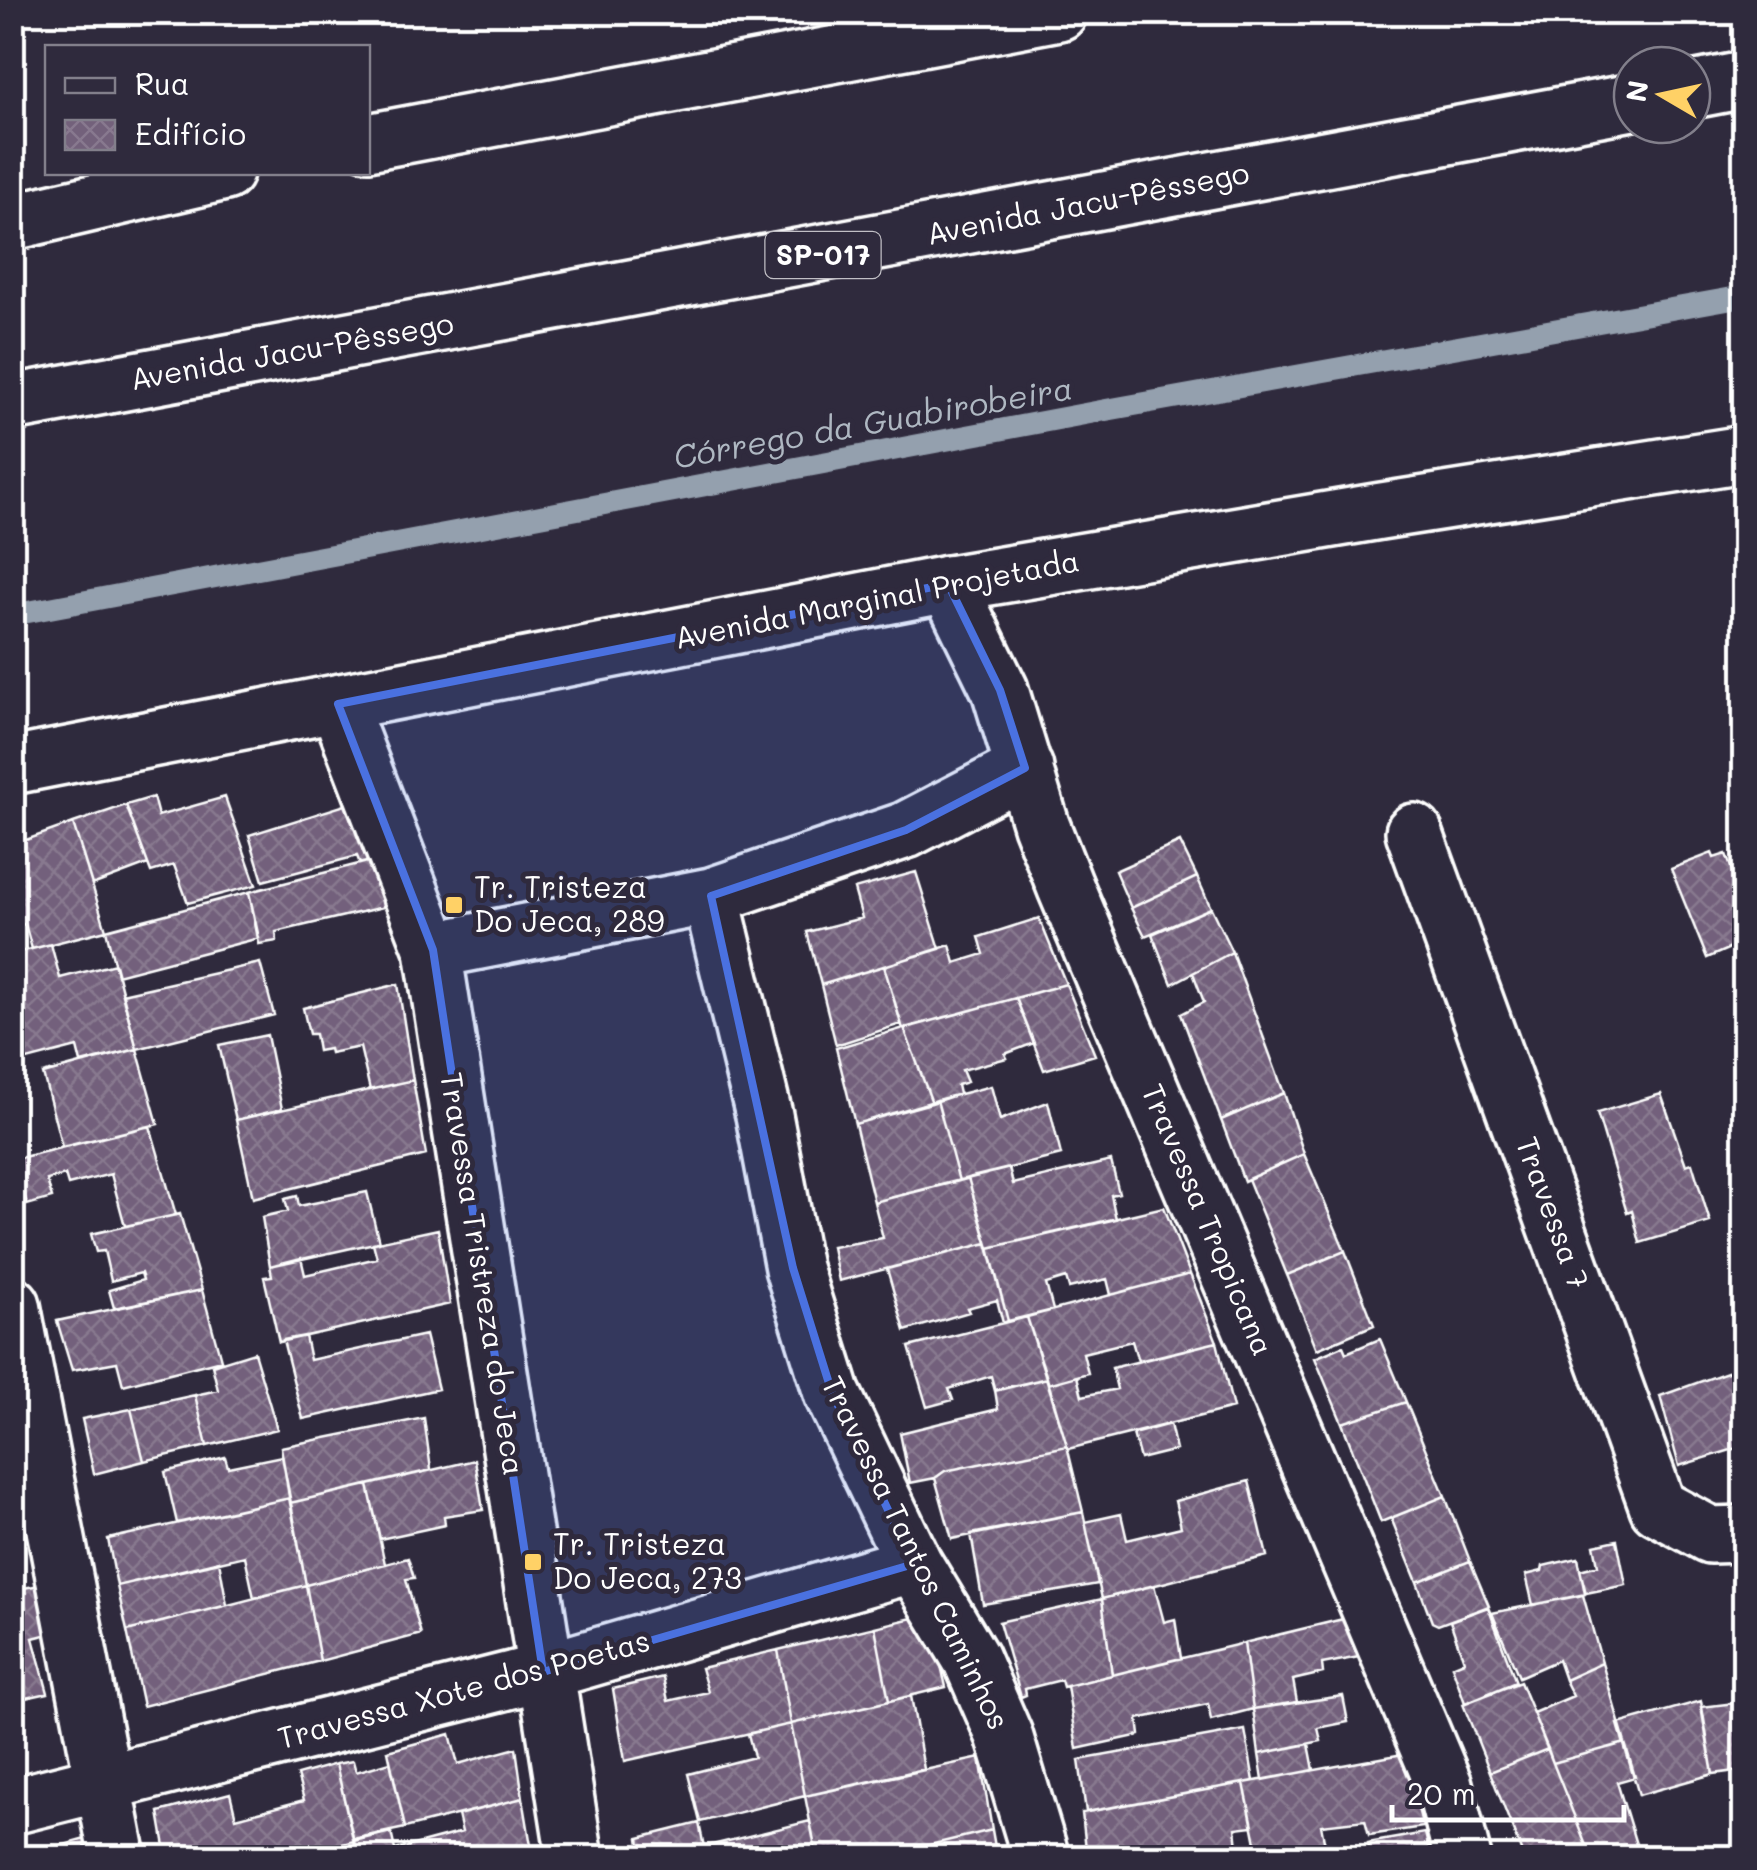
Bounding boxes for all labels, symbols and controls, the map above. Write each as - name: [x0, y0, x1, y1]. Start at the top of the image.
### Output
- legend: [45, 45, 370, 175]
- north arrow: [1612, 45, 1712, 145]
- text: Rua: [135, 63, 189, 103]
- text: N: [1617, 78, 1656, 104]
- text: Edifício: [135, 113, 246, 153]
- street label: Avenida Jacu-Pêssego: [923, 151, 1252, 253]
- road number: SP-017: [766, 232, 880, 278]
- street label: Avenida Jacu-Pêssego: [127, 302, 456, 398]
- water label: Córrego da Guabirobeira: [670, 365, 1075, 477]
- street label: Avenida Marginal Projetada: [671, 539, 1082, 657]
- place label: Tr. Tristeza Do Jeca, 289: [474, 866, 665, 940]
- marker: Tr. Tristeza Do Jeca, 289: [443, 894, 465, 916]
- street label: Travessa Tristreza do Jeca: [432, 1069, 536, 1478]
- street label: Travessa Tropicana: [1134, 1077, 1284, 1361]
- street label: Travessa 7: [1508, 1131, 1600, 1294]
- street label: Travessa Tantos Caminhos: [814, 1369, 1020, 1736]
- place label: Tr. Tristeza Do Jeca, 273: [553, 1523, 742, 1597]
- marker: Tr. Tristeza Do Jeca, 273: [522, 1551, 544, 1573]
- street label: Travessa Xote dos Poetas: [273, 1619, 654, 1757]
- scale bar: [1392, 1760, 1624, 1822]
- text: 20 m: [1407, 1773, 1476, 1813]

